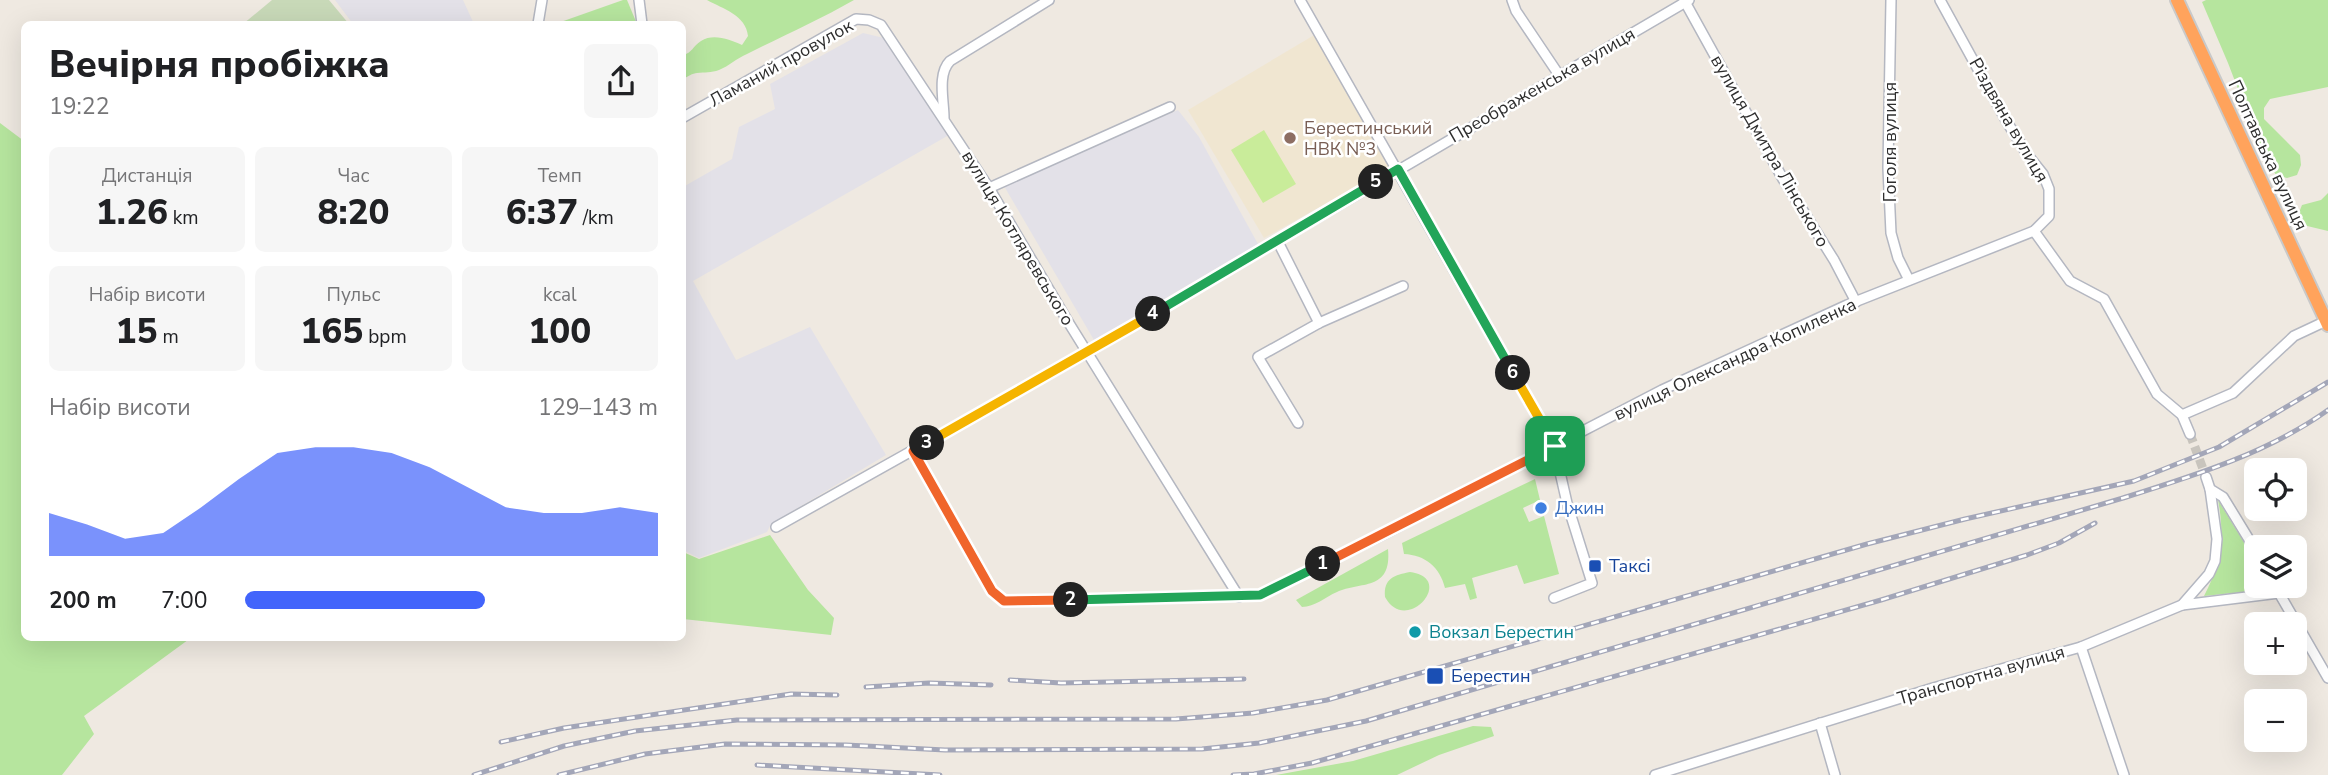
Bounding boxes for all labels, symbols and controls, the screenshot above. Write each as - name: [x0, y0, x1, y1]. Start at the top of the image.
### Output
- street label: Ламаний провулок: [705, 13, 858, 113]
- street label: Преображенська вулиця: [1445, 22, 1639, 148]
- text: Вечірня пробіжка: [49, 39, 390, 90]
- button: share: [584, 44, 658, 118]
- street label: вулиця Дмитра Лінського: [1705, 51, 1835, 251]
- street label: Різдвяна вулиця: [1964, 53, 2054, 187]
- street label: Полтавська вулиця: [2223, 76, 2313, 234]
- street label: Гоголя вулиця: [1878, 82, 1902, 202]
- text: 19:22: [49, 91, 109, 122]
- place label: Берестинський НВК №3: [1304, 116, 1432, 161]
- marker: Берестинський НВК №3: [1282, 130, 1298, 146]
- street label: вулиця Котляревського: [956, 146, 1080, 330]
- text: Дистанція: [102, 163, 193, 189]
- text: Час: [337, 163, 370, 189]
- text: Темп: [538, 163, 582, 189]
- pin: 5: [1358, 164, 1394, 200]
- text: 5: [1370, 168, 1381, 194]
- text: 1.26: [96, 189, 168, 236]
- text: 8:20: [317, 189, 390, 236]
- text: 6:37: [506, 189, 578, 236]
- text: km: [168, 205, 199, 231]
- text: /km: [578, 205, 614, 231]
- text: Набір висоти: [89, 282, 206, 308]
- text: Пульс: [327, 282, 380, 308]
- text: kcal: [543, 282, 577, 308]
- street label: вулиця Олександра Копиленка: [1610, 292, 1860, 426]
- pin: 4: [1136, 296, 1170, 332]
- text: 4: [1147, 300, 1158, 326]
- text: 15: [116, 308, 158, 355]
- text: 165: [300, 308, 363, 355]
- text: 100: [528, 308, 591, 355]
- text: m: [158, 324, 179, 350]
- text: bpm: [363, 324, 407, 350]
- pin: 6: [1496, 356, 1530, 390]
- text: 6: [1507, 359, 1518, 385]
- text: Набір висоти: [49, 392, 191, 423]
- text: 129–143 m: [538, 392, 658, 423]
- pin: [1525, 416, 1585, 476]
- pin: 3: [909, 426, 944, 460]
- icon: arrive: [1536, 427, 1574, 465]
- text: 3: [921, 429, 932, 455]
- map controls: [2244, 458, 2307, 752]
- button: locate: [2244, 458, 2307, 521]
- place label: Джин: [1555, 496, 1604, 520]
- marker: Джин: [1533, 500, 1549, 516]
- button: layers: [2244, 535, 2307, 598]
- pin: 1: [1306, 546, 1340, 582]
- text: 1: [1317, 550, 1328, 576]
- place label: Таксі: [1609, 554, 1651, 578]
- marker: Таксі: [1587, 558, 1603, 574]
- pin: 2: [1054, 582, 1088, 618]
- text: 200 m: [49, 585, 117, 616]
- text: 7:00: [161, 585, 208, 616]
- text: 2: [1065, 586, 1076, 612]
- button: +: [2244, 612, 2307, 675]
- place label: Вокзал Берестин: [1429, 620, 1574, 644]
- marker: Вокзал Берестин: [1407, 624, 1423, 640]
- street label: Транспортна вулиця: [1894, 640, 2068, 710]
- place label: Берестин: [1451, 664, 1531, 688]
- marker: Берестин: [1425, 666, 1445, 686]
- button: −: [2244, 689, 2307, 752]

